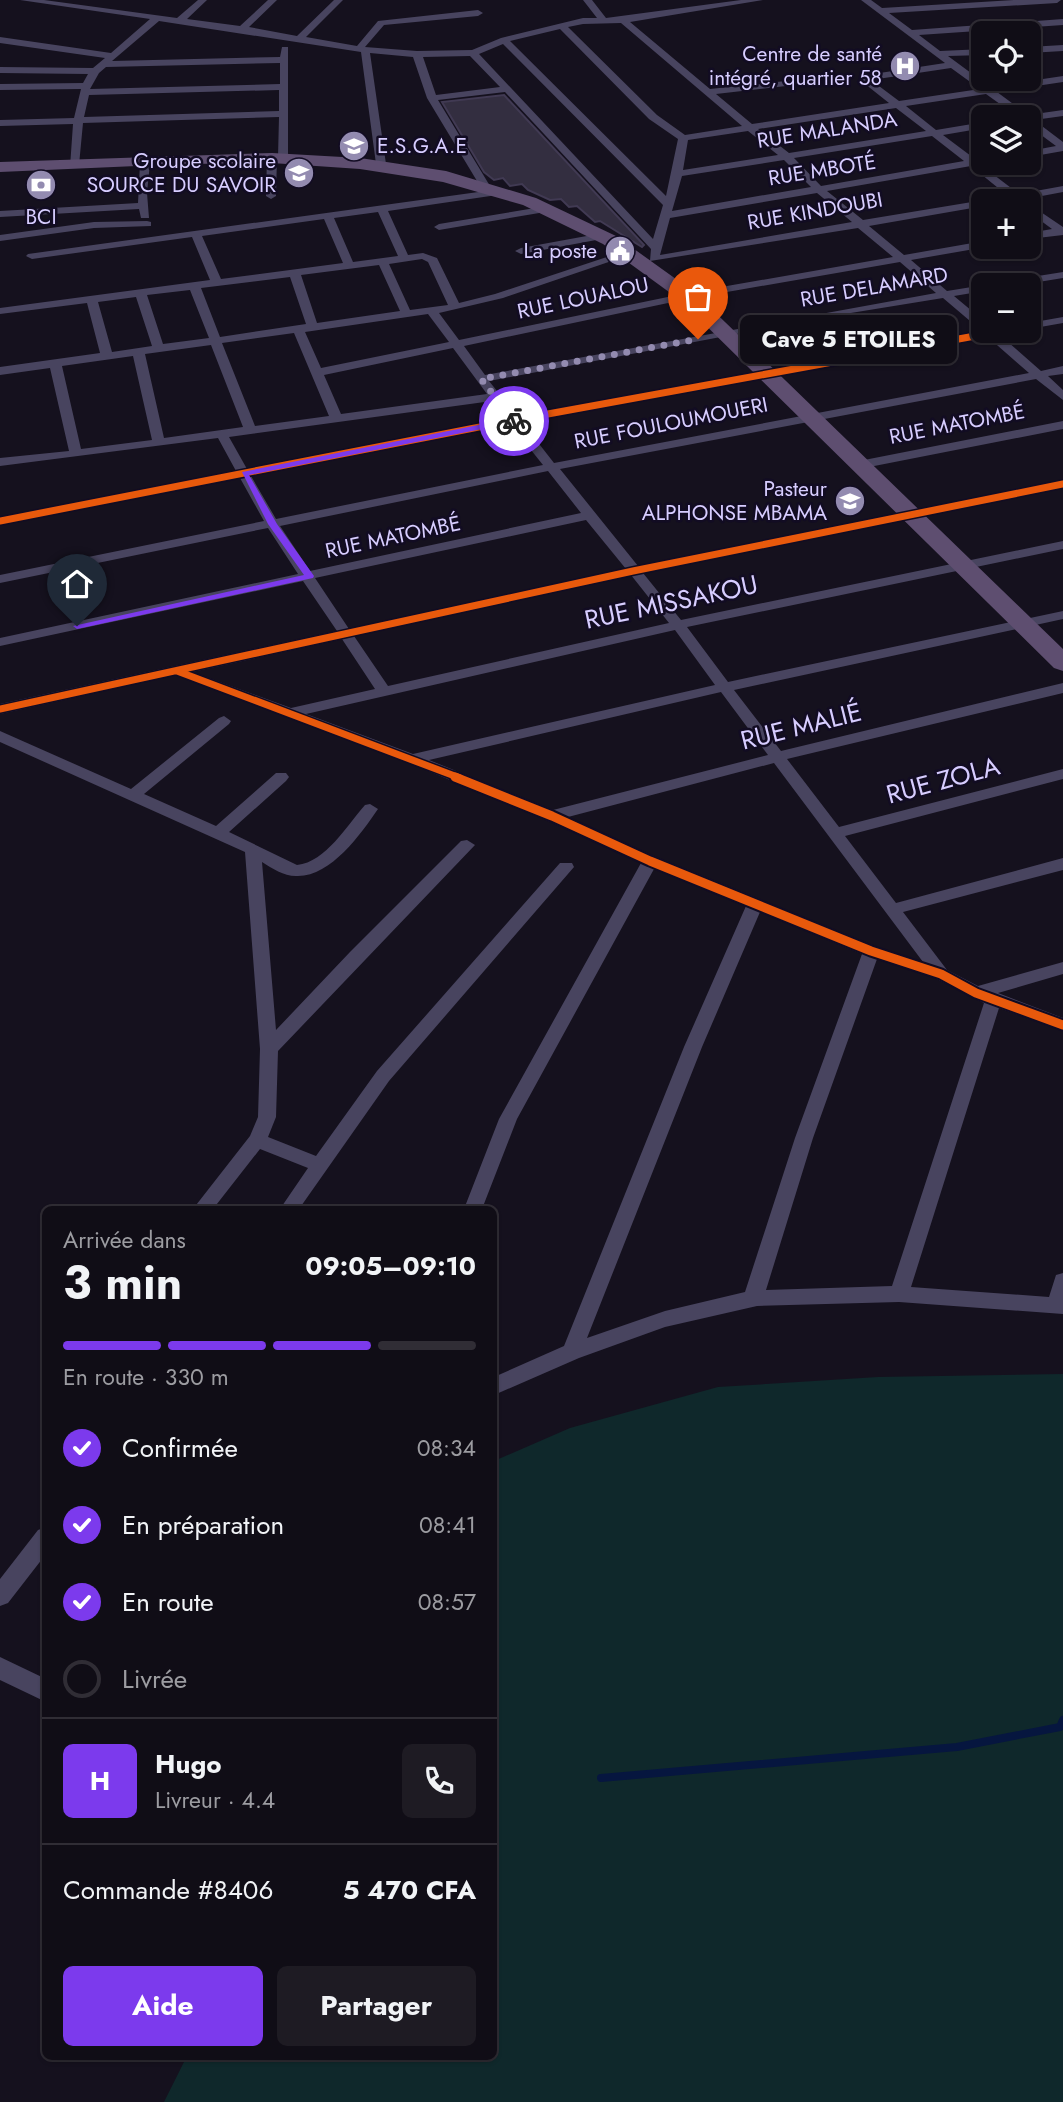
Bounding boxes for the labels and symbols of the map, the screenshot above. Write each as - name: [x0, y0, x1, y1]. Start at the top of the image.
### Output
- place label: Centre de santé intégré, quartier 58: [709, 39, 882, 93]
- hospital icon: Centre de santé intégré, quartier 58: [888, 49, 922, 83]
- street label: RUE MALANDA: [755, 104, 899, 156]
- school or university icon: E.S.G.A.E: [337, 129, 371, 163]
- place label: E.S.G.A.E: [377, 131, 467, 161]
- place label: Groupe scolaire SOURCE DU SAVOIR: [87, 146, 276, 200]
- street label: RUE MBOTÉ: [766, 147, 878, 193]
- school or university icon: Groupe scolaire SOURCE DU SAVOIR: [282, 156, 316, 190]
- bank icon: BCI: [24, 168, 58, 202]
- street label: RUE KINDOUBI: [745, 184, 885, 238]
- place label: BCI: [25, 202, 57, 232]
- public building icon: La poste: [603, 234, 637, 268]
- place label: La poste: [523, 236, 597, 266]
- street label: RUE DELAMARD: [798, 259, 950, 315]
- pin: [668, 267, 728, 339]
- street label: RUE LOUALOU: [514, 269, 652, 327]
- callout: Cave 5 ETOILES: [740, 314, 957, 364]
- courier: [479, 386, 549, 456]
- street label: RUE FOULOUMOUERI: [572, 390, 770, 456]
- street label: RUE MATOMBÉ: [887, 396, 1027, 452]
- place label: Pasteur ALPHONSE MBAMA: [642, 474, 828, 528]
- school or university icon: Pasteur ALPHONSE MBAMA: [833, 484, 867, 518]
- street label: RUE MATOMBÉ: [323, 508, 463, 566]
- pin: [47, 554, 107, 626]
- street label: RUE MISSAKOU: [581, 565, 761, 639]
- street label: RUE MALIÉ: [736, 693, 866, 759]
- street label: RUE ZOLA: [882, 746, 1005, 813]

